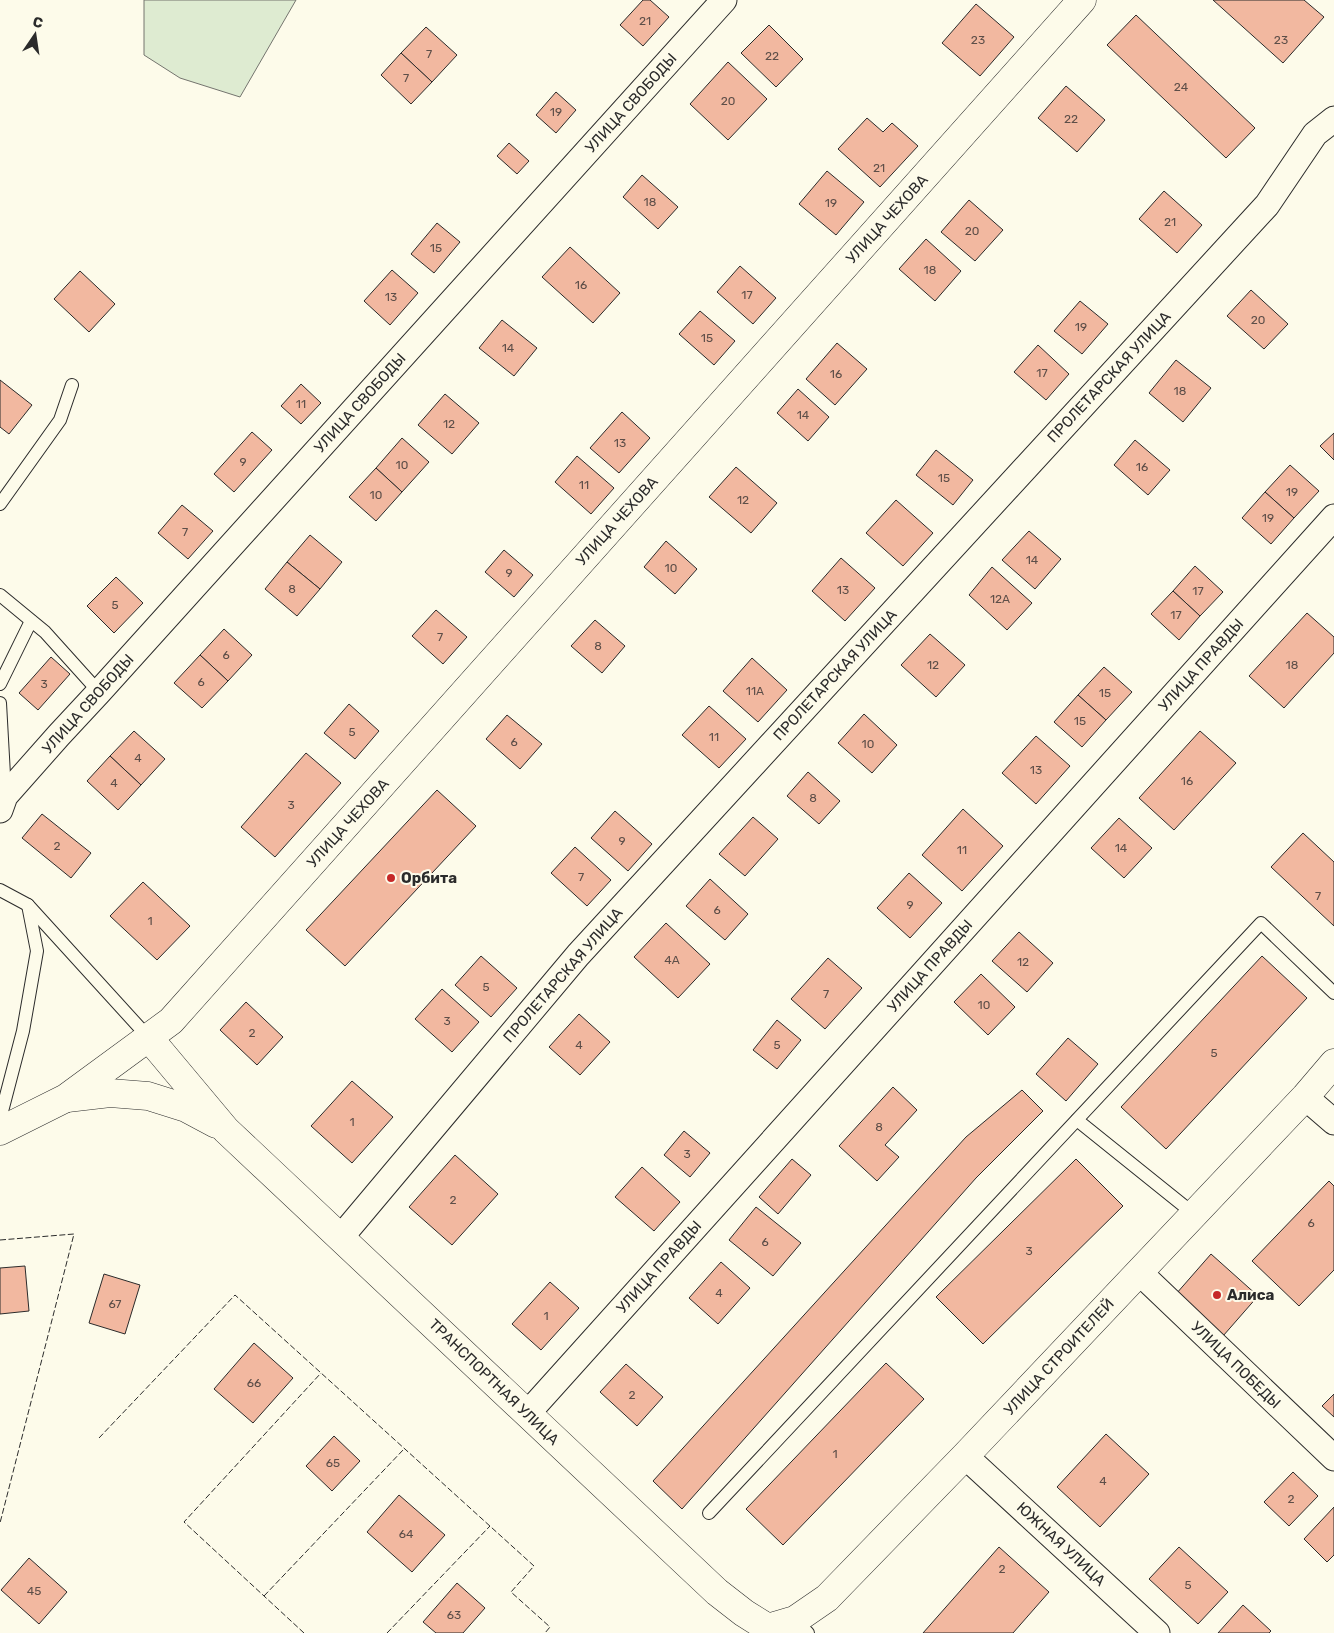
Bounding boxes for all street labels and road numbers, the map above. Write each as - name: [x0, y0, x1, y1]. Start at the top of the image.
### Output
- street label: УЛИЦА СВОБОДЫ: [582, 50, 680, 156]
- street label: УЛИЦА ЧЕХОВА: [842, 171, 932, 267]
- street label: ПРОЛЕТАРСКАЯ УЛИЦА: [1044, 308, 1174, 446]
- street label: УЛИЦА СВОБОДЫ: [311, 350, 409, 456]
- street label: УЛИЦА ЧЕХОВА: [572, 473, 662, 569]
- street label: ПРОЛЕТАРСКАЯ УЛИЦА: [770, 606, 900, 744]
- street label: УЛИЦА ПРАВДЫ: [1155, 615, 1247, 715]
- street label: УЛИЦА СВОБОДЫ: [39, 651, 137, 757]
- street label: УЛИЦА ЧЕХОВА: [303, 775, 393, 871]
- street label: ПРОЛЕТАРСКАЯ УЛИЦА: [500, 904, 626, 1046]
- street label: УЛИЦА ПРАВДЫ: [884, 916, 976, 1016]
- street label: УЛИЦА ПРАВДЫ: [613, 1217, 705, 1317]
- street label: УЛИЦА СТРОИТЕЛЕЙ: [1000, 1295, 1118, 1419]
- street label: ТРАНСПОРТНАЯ УЛИЦА: [425, 1315, 563, 1449]
- street label: УЛИЦА ПОБЕДЫ: [1188, 1318, 1284, 1412]
- street label: ЮЖНАЯ УЛИЦА: [1013, 1498, 1109, 1590]

